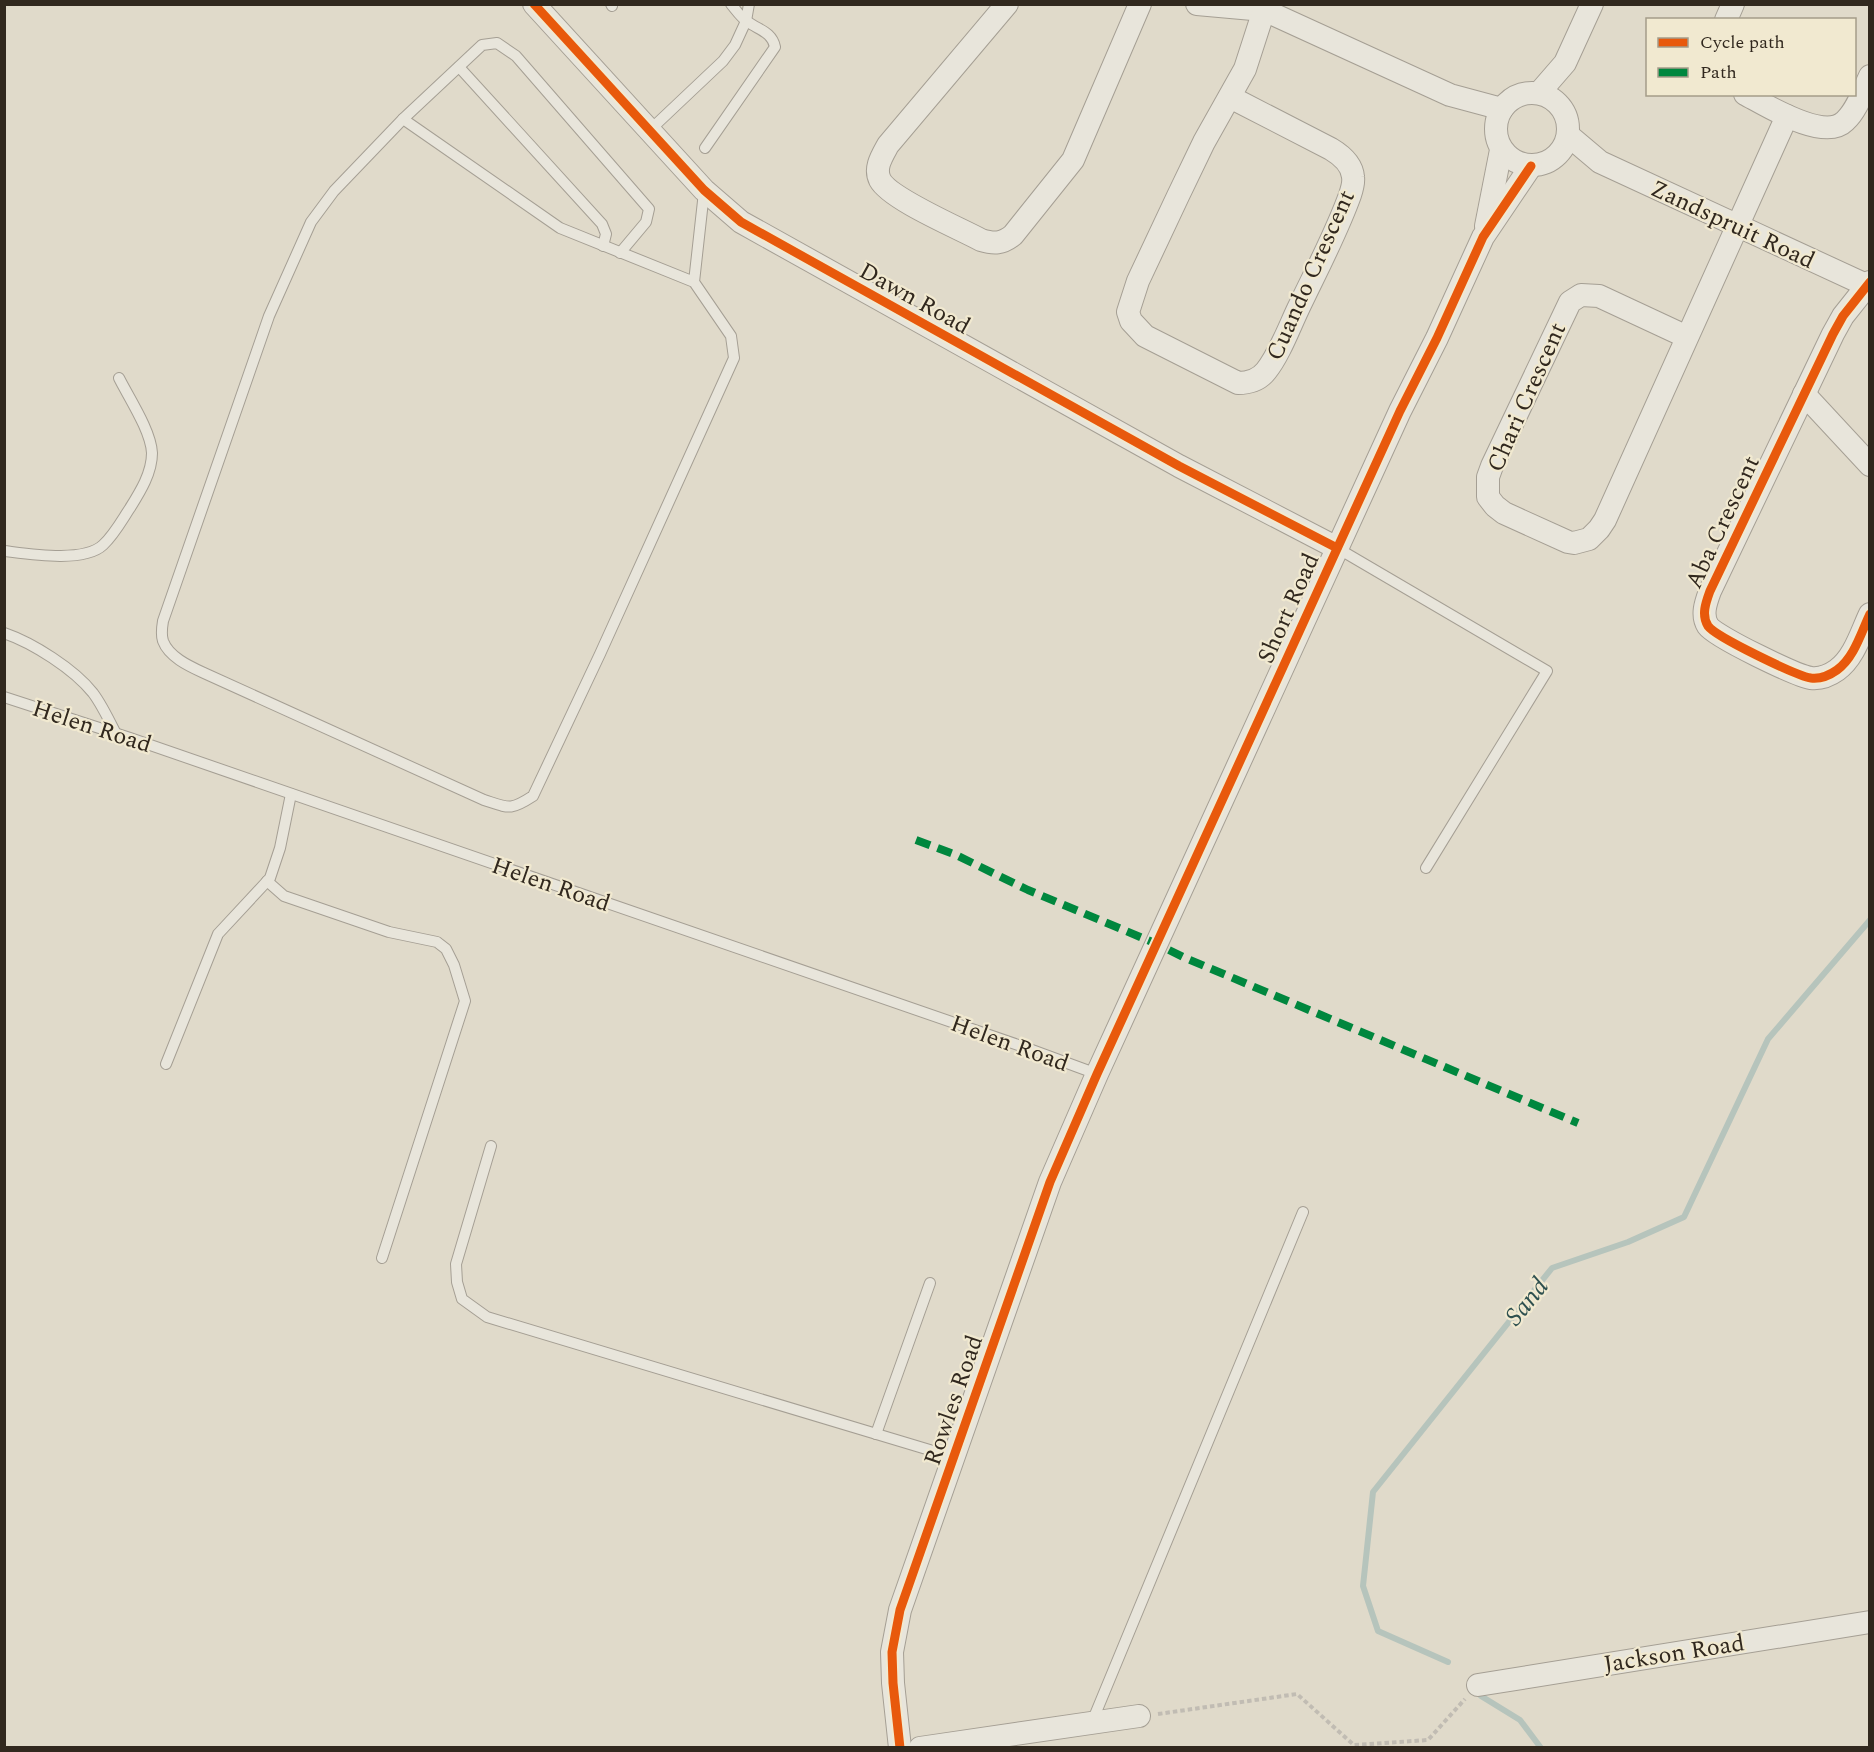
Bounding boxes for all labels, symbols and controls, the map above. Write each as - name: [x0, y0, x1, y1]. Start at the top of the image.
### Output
- legend: [1646, 18, 1856, 96]
- text: Cycle path: [1700, 29, 1785, 56]
- text: Path: [1700, 59, 1737, 86]
- street label: Zandspruit Road: [1644, 171, 1821, 279]
- street label: Cuando Crescent: [1257, 184, 1365, 367]
- street label: Dawn Road: [852, 253, 977, 344]
- street label: Chari Crescent: [1478, 317, 1576, 478]
- street label: Aba Crescent: [1676, 450, 1770, 595]
- street label: Short Road: [1249, 547, 1329, 670]
- street label: Helen Road: [27, 691, 156, 763]
- street label: Helen Road: [486, 848, 615, 922]
- street label: Helen Road: [945, 1006, 1074, 1082]
- water label: Sand: [1495, 1269, 1559, 1335]
- street label: Rowles Road: [915, 1330, 993, 1471]
- street label: Jackson Road: [1601, 1625, 1747, 1683]

